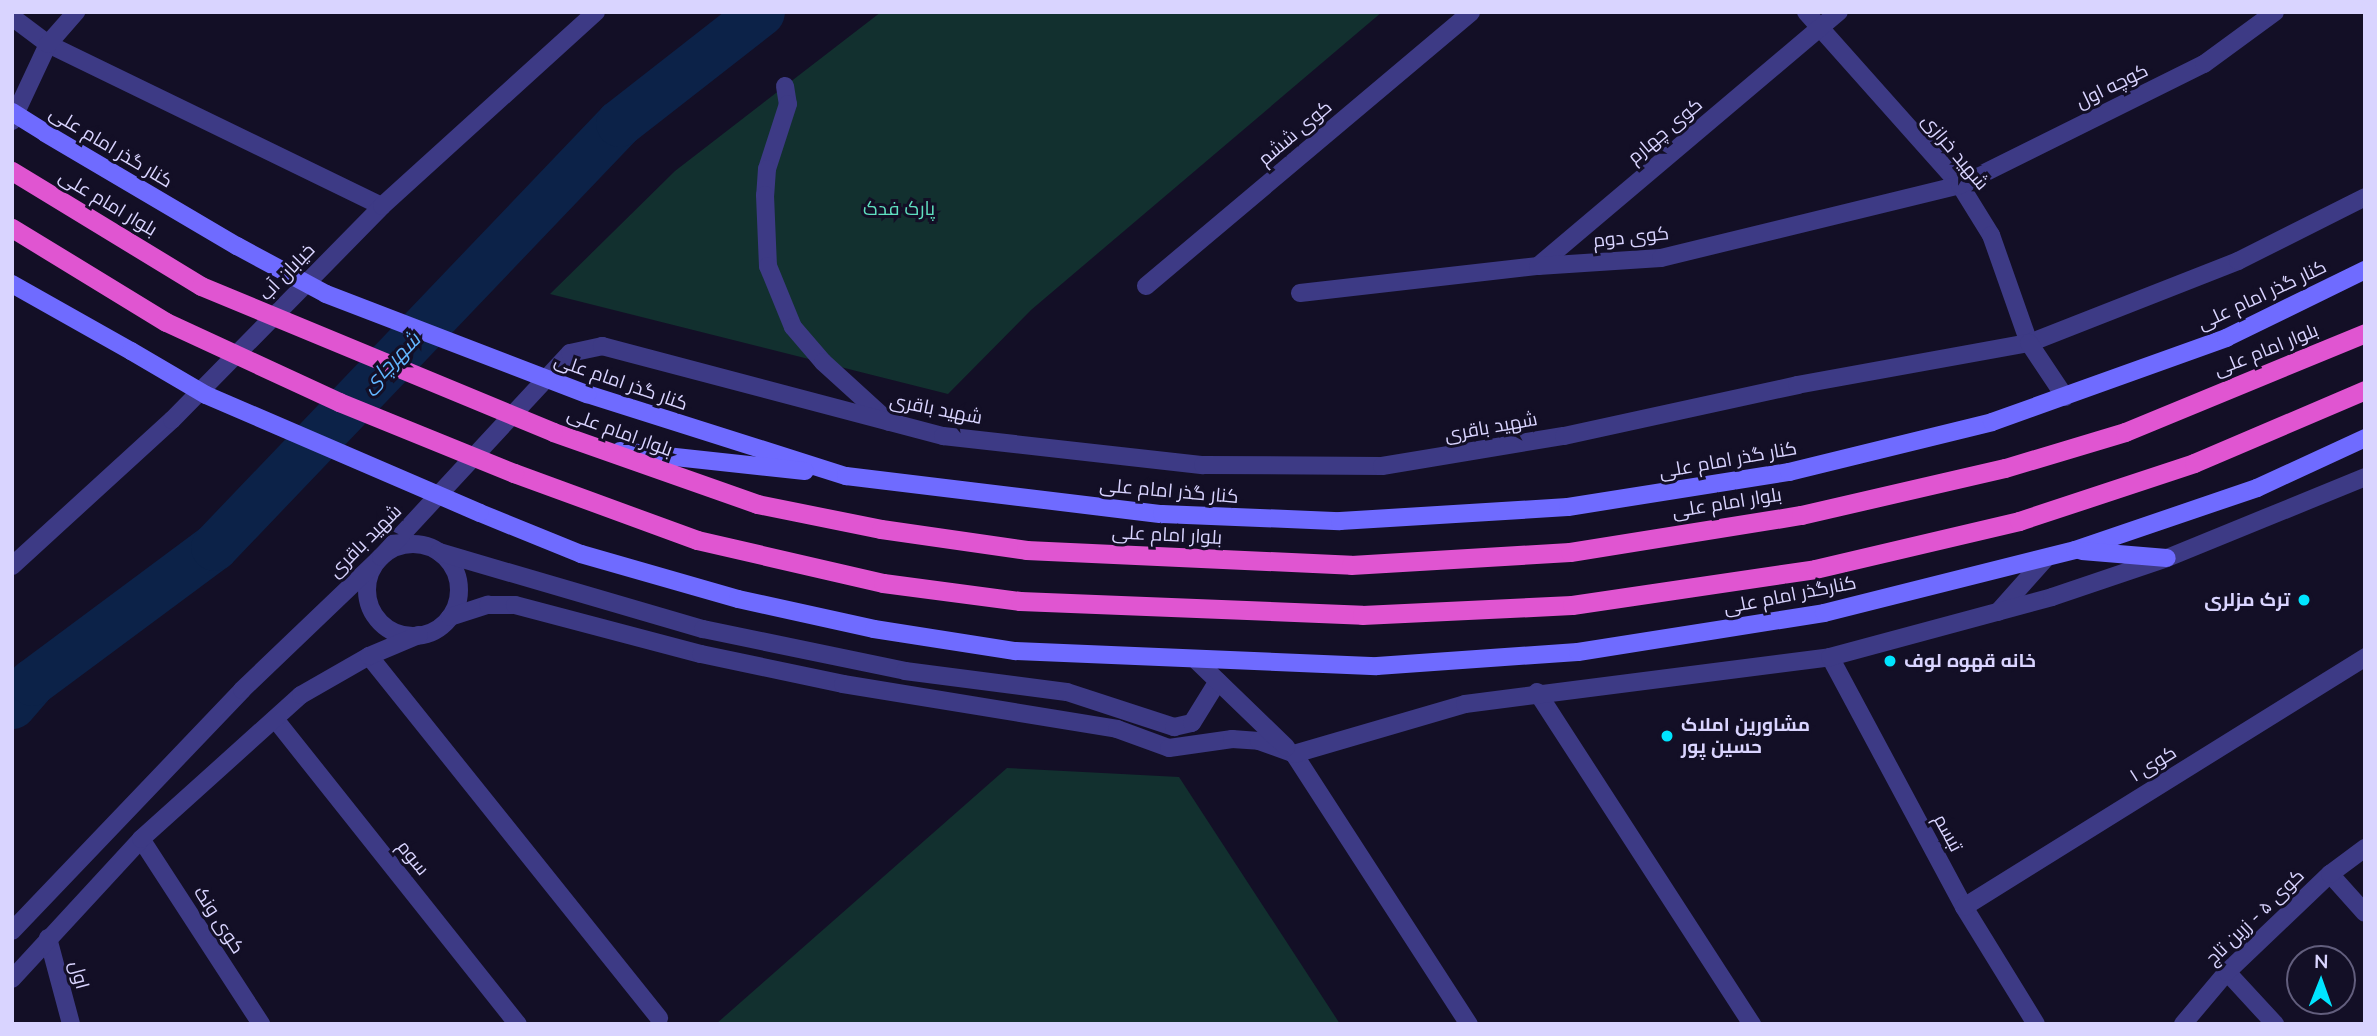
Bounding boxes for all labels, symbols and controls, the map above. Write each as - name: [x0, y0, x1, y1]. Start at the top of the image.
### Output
- street label: کوچه اول: [2072, 59, 2152, 113]
- street label: کوی چهارم: [1623, 93, 1707, 169]
- street label: کوی ششم: [1253, 96, 1337, 170]
- street label: کنار گذر امام علی: [45, 101, 177, 193]
- street label: شهید خرازی: [1917, 109, 1993, 195]
- street label: بلوار امام علی: [55, 165, 161, 241]
- park label: پارک فدک: [863, 198, 935, 220]
- street label: کوی دوم: [1592, 222, 1670, 252]
- street label: خیابان آب: [254, 239, 320, 305]
- street label: کنار گذر امام علی: [2194, 255, 2330, 335]
- street label: بلوار امام علی: [2210, 319, 2322, 381]
- water label: شهرچای: [355, 327, 425, 397]
- street label: کنار گذر امام علی: [551, 348, 691, 416]
- street label: شهید باقری: [888, 389, 984, 429]
- street label: بلوار امام علی: [564, 402, 676, 462]
- street label: شهید باقری: [1443, 408, 1539, 446]
- street label: کنار گذر امام علی: [1657, 437, 1799, 483]
- street label: کنار گذر امام علی: [1098, 474, 1240, 508]
- street label: بلوار امام علی: [1671, 483, 1783, 523]
- street label: شهید باقری: [324, 500, 406, 582]
- street label: بلوار امام علی: [1111, 521, 1223, 549]
- street label: کنارگذر امام علی: [1722, 571, 1858, 619]
- place label: ترک مزلری: [2204, 589, 2290, 611]
- marker: ترک مزلری: [2296, 592, 2312, 608]
- place label: خانه قهوه لوف: [1904, 650, 2036, 672]
- marker: خانه قهوه لوف: [1882, 653, 1898, 669]
- place label: مشاورین املاک حسین پور: [1681, 714, 1810, 758]
- marker: مشاورین املاک حسین پور: [1659, 728, 1675, 744]
- street label: کوی ۱: [2125, 741, 2181, 787]
- street label: تبسم: [1929, 810, 1967, 856]
- street label: سوم: [392, 836, 434, 880]
- street label: کوی ۵ - زرین تاج: [2201, 864, 2309, 970]
- street label: کوی ونک: [189, 882, 249, 958]
- north arrow: [2286, 945, 2356, 1015]
- text: N: [2314, 949, 2329, 973]
- street label: اول: [64, 958, 94, 992]

